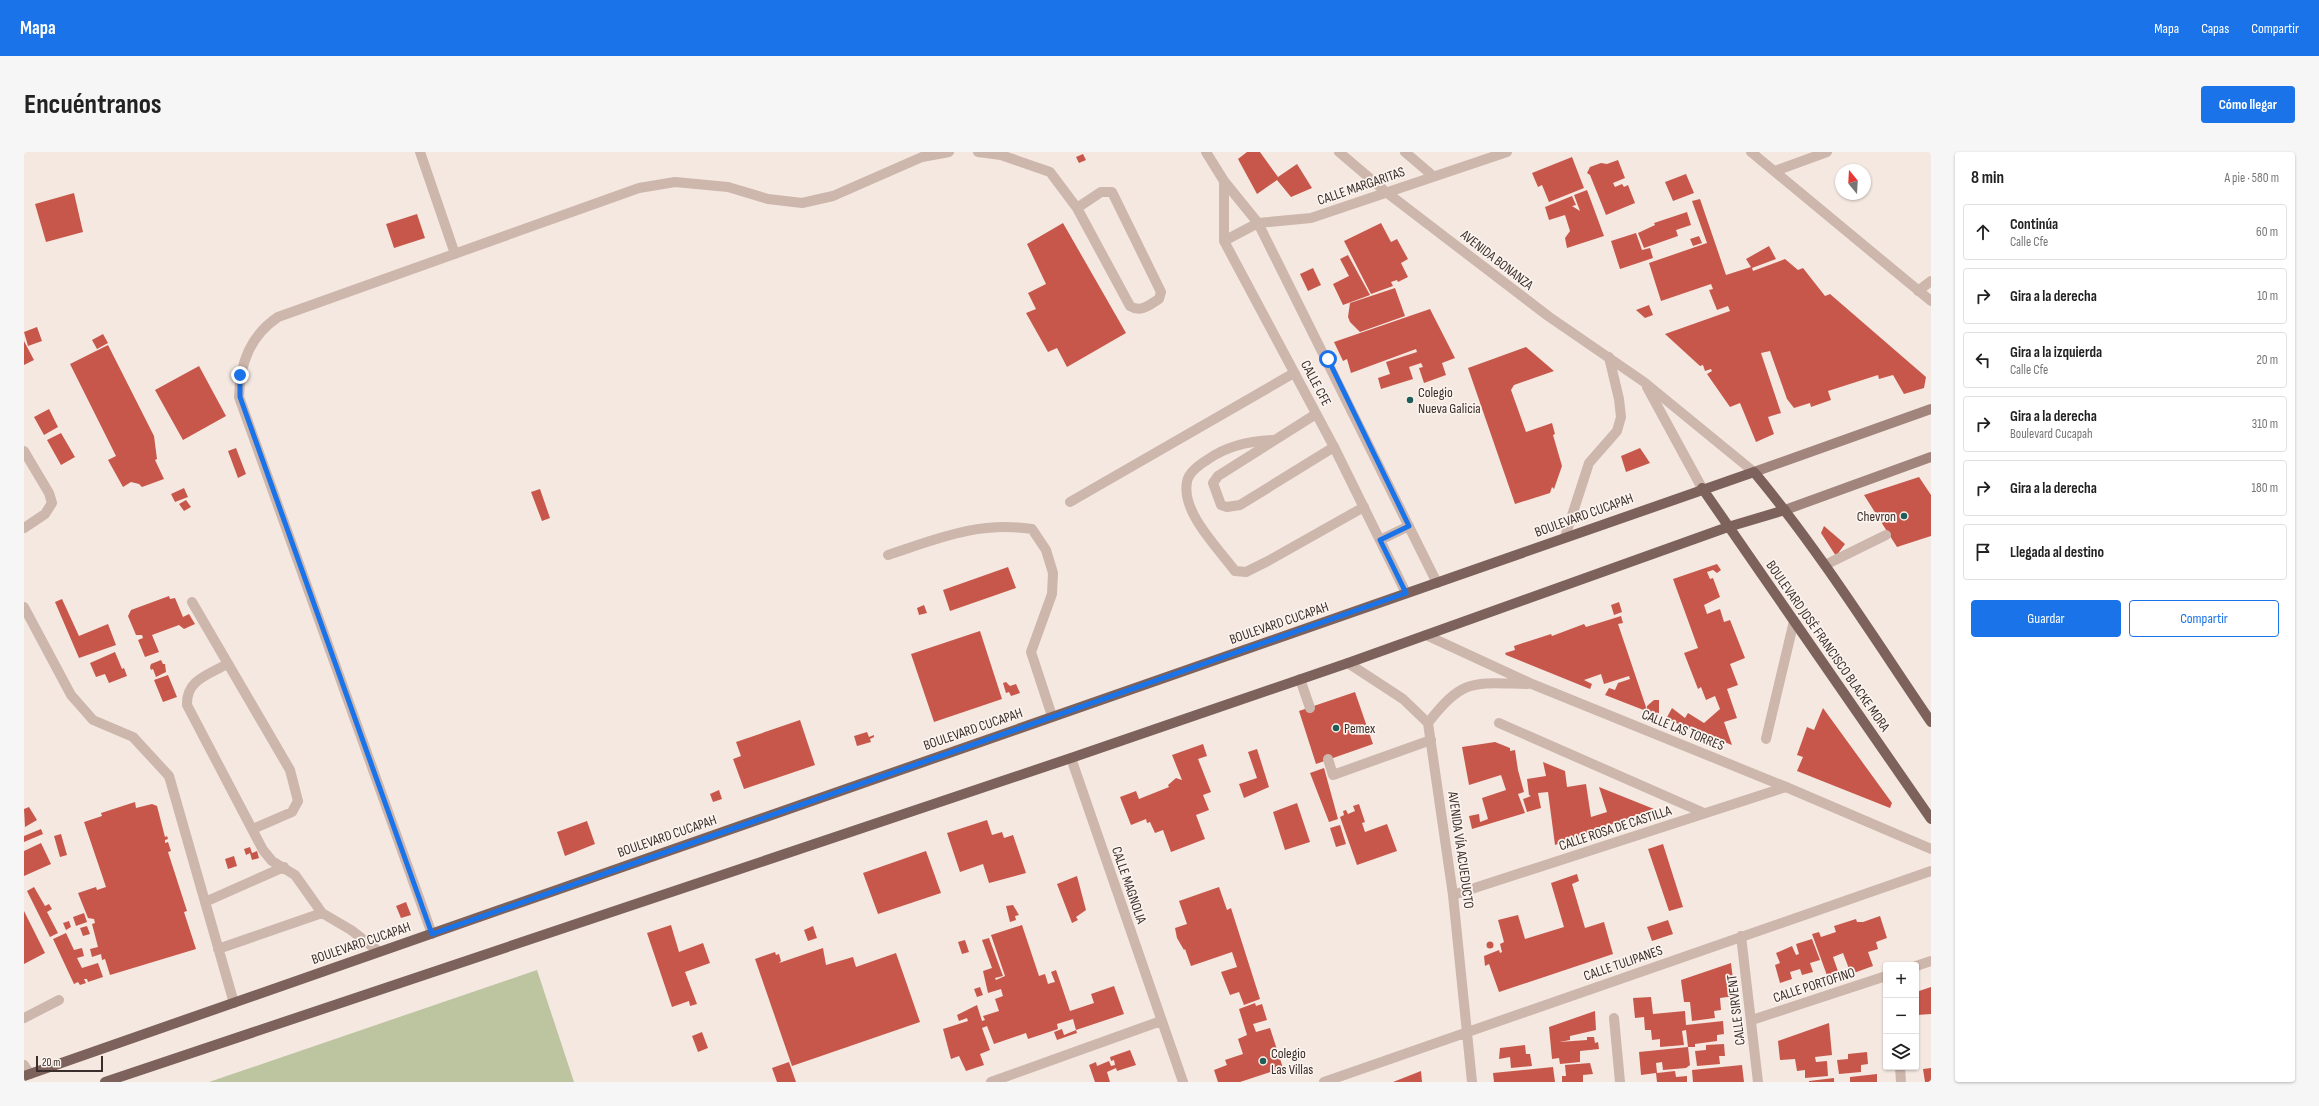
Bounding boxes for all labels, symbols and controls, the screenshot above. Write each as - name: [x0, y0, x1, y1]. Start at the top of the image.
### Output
- text: Mapa: [20, 17, 56, 40]
- text: Mapa: [2154, 20, 2179, 37]
- text: Capas: [2201, 20, 2229, 37]
- text: Compartir: [2251, 20, 2299, 37]
- button: Cómo llegar: [2201, 86, 2295, 123]
- text: Encuéntranos: [24, 88, 162, 121]
- street label: CALLE MARGARITAS: [1315, 163, 1407, 209]
- north arrow: [1835, 164, 1871, 200]
- text: 8 min: [1971, 168, 2004, 188]
- text: A pie · 580 m: [2224, 170, 2279, 186]
- text: Continúa: [2010, 215, 2058, 234]
- icon: ahead: [1972, 221, 1994, 243]
- text: 60 m: [2256, 224, 2278, 240]
- street label: AVENIDA BONANZA: [1456, 226, 1538, 294]
- text: Calle Cfe: [2010, 234, 2048, 250]
- icon: right: [1972, 285, 1994, 307]
- text: Gira a la derecha: [2010, 287, 2097, 306]
- text: 10 m: [2257, 288, 2278, 304]
- text: Gira a la izquierda: [2010, 343, 2102, 362]
- icon: left: [1972, 349, 1994, 371]
- route start: [1319, 350, 1337, 368]
- text: 20 m: [2256, 352, 2278, 368]
- street label: CALLE CFE: [1297, 357, 1335, 409]
- text: Calle Cfe: [2010, 362, 2048, 378]
- route end: [231, 366, 249, 384]
- place label: Colegio Nueva Galicia: [1418, 384, 1481, 417]
- marker: Colegio Nueva Galicia: [1405, 395, 1415, 405]
- text: Gira a la derecha: [2010, 407, 2097, 426]
- icon: right: [1972, 413, 1994, 435]
- text: 310 m: [2252, 416, 2278, 432]
- text: Boulevard Cucapah: [2010, 426, 2093, 442]
- icon: right: [1972, 477, 1994, 499]
- text: Gira a la derecha: [2010, 479, 2097, 498]
- text: 180 m: [2252, 480, 2278, 496]
- street label: BOULEVARD CUCAPAH: [1532, 489, 1636, 541]
- place label: Chevron: [1857, 508, 1896, 525]
- marker: Chevron: [1899, 511, 1909, 521]
- icon: arrive: [1972, 541, 1994, 563]
- text: Llegada al destino: [2010, 543, 2104, 562]
- street label: BOULEVARD JOSÉ FRANCISCO BLACKE MORA: [1762, 557, 1894, 736]
- street label: BOULEVARD CUCAPAH: [1227, 598, 1331, 648]
- button: Guardar: [1971, 600, 2121, 637]
- button: Compartir: [2129, 600, 2279, 637]
- street label: BOULEVARD CUCAPAH: [921, 704, 1025, 754]
- street label: CALLE LAS TORRES: [1639, 706, 1727, 754]
- place label: Pemex: [1344, 720, 1376, 737]
- marker: Pemex: [1331, 723, 1341, 733]
- street label: AVENIDA VÍA ACUEDUCTO: [1444, 789, 1478, 910]
- street label: CALLE ROSA DE CASTILLA: [1557, 802, 1674, 854]
- street label: BOULEVARD CUCAPAH: [615, 811, 719, 861]
- street label: CALLE MAGNOLIA: [1108, 844, 1150, 927]
- street label: BOULEVARD CUCAPAH: [309, 918, 413, 968]
- street label: CALLE TULIPANES: [1581, 942, 1665, 984]
- map controls: [1883, 962, 1919, 1070]
- button: +: [1883, 962, 1919, 998]
- street label: CALLE PORTOFINO: [1771, 964, 1857, 1006]
- street label: CALLE SIRVENT: [1723, 973, 1749, 1046]
- button: −: [1883, 998, 1919, 1034]
- button: layers: [1883, 1034, 1919, 1070]
- place label: Colegio Las Villas: [1271, 1045, 1313, 1078]
- scale bar: [36, 1054, 103, 1073]
- text: 20 m: [42, 1056, 60, 1069]
- marker: Colegio Las Villas: [1258, 1056, 1268, 1066]

